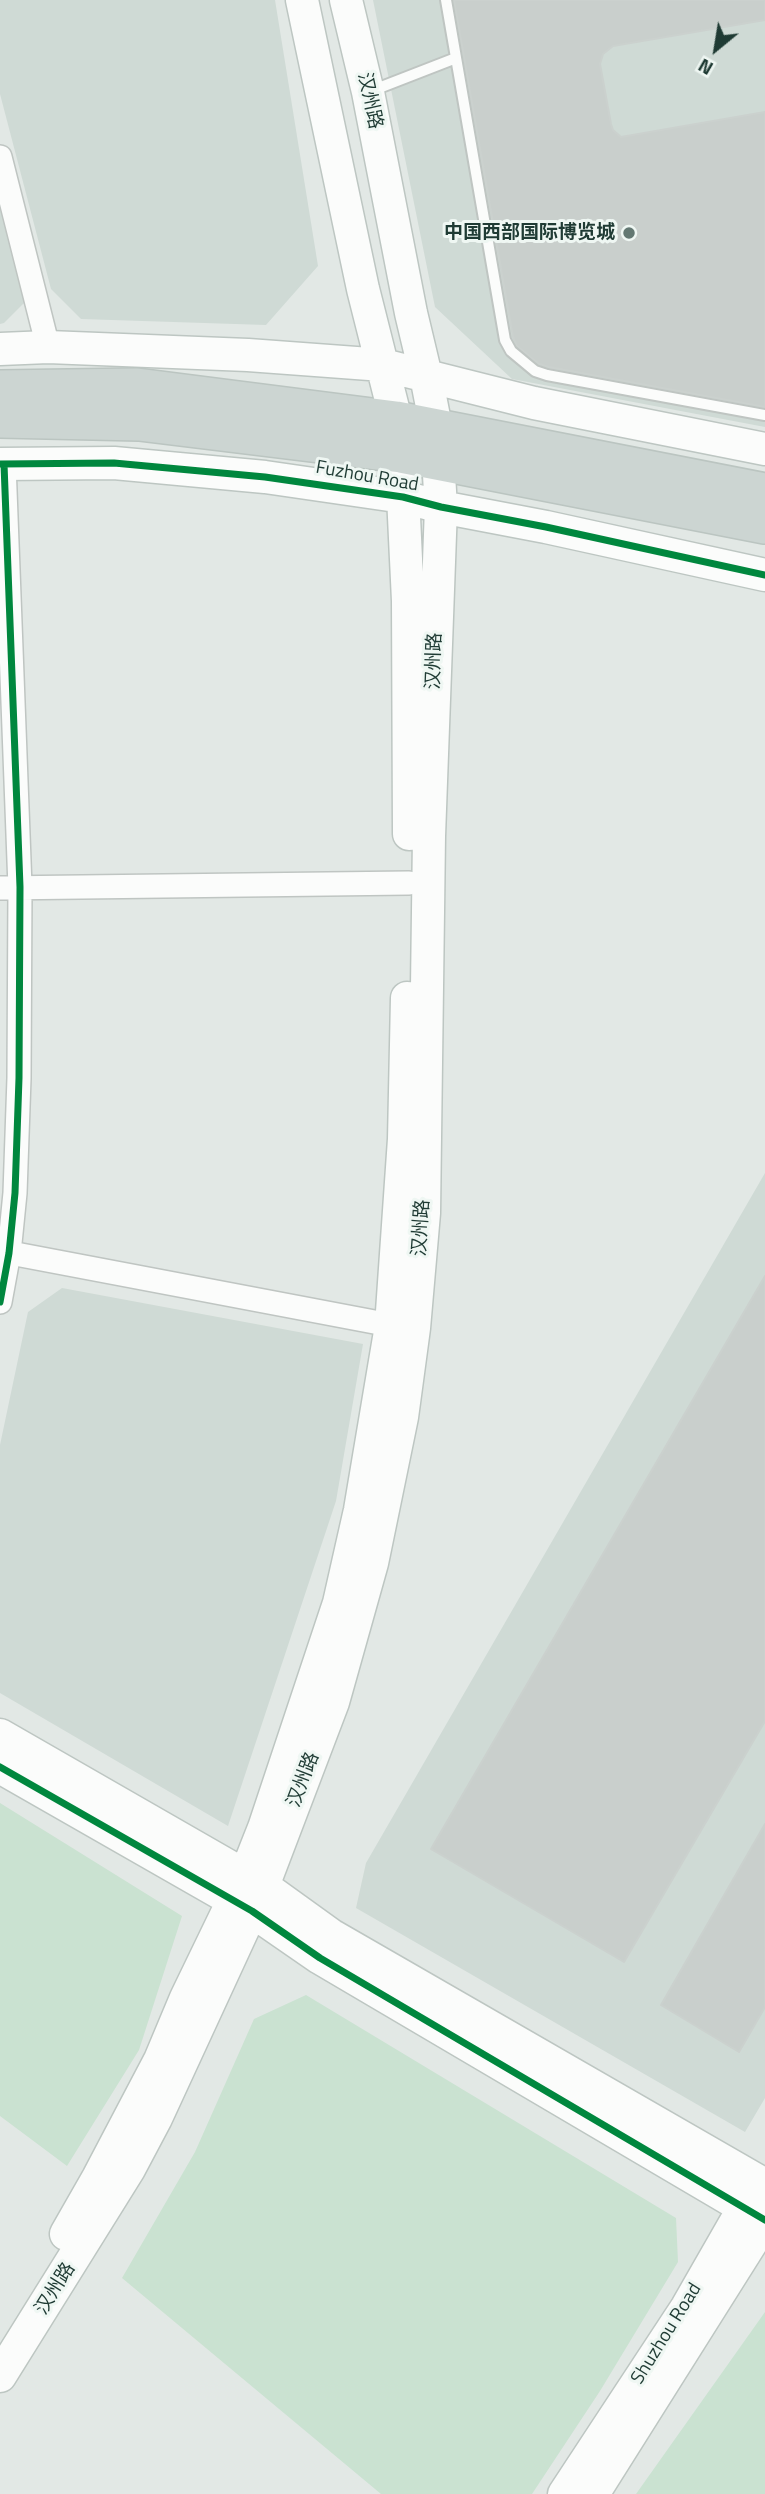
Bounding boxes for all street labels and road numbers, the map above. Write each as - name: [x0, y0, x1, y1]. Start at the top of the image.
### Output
- street label: 汉州路: [352, 71, 386, 131]
- street label: Fuzhou Road: [314, 457, 420, 497]
- street label: 汉州路: [423, 632, 447, 690]
- street label: 汉州路: [409, 1199, 435, 1257]
- street label: 汉州路: [283, 1749, 325, 1811]
- street label: 汉州路: [31, 2259, 81, 2319]
- street label: Shuzhou Road: [627, 2279, 707, 2389]

